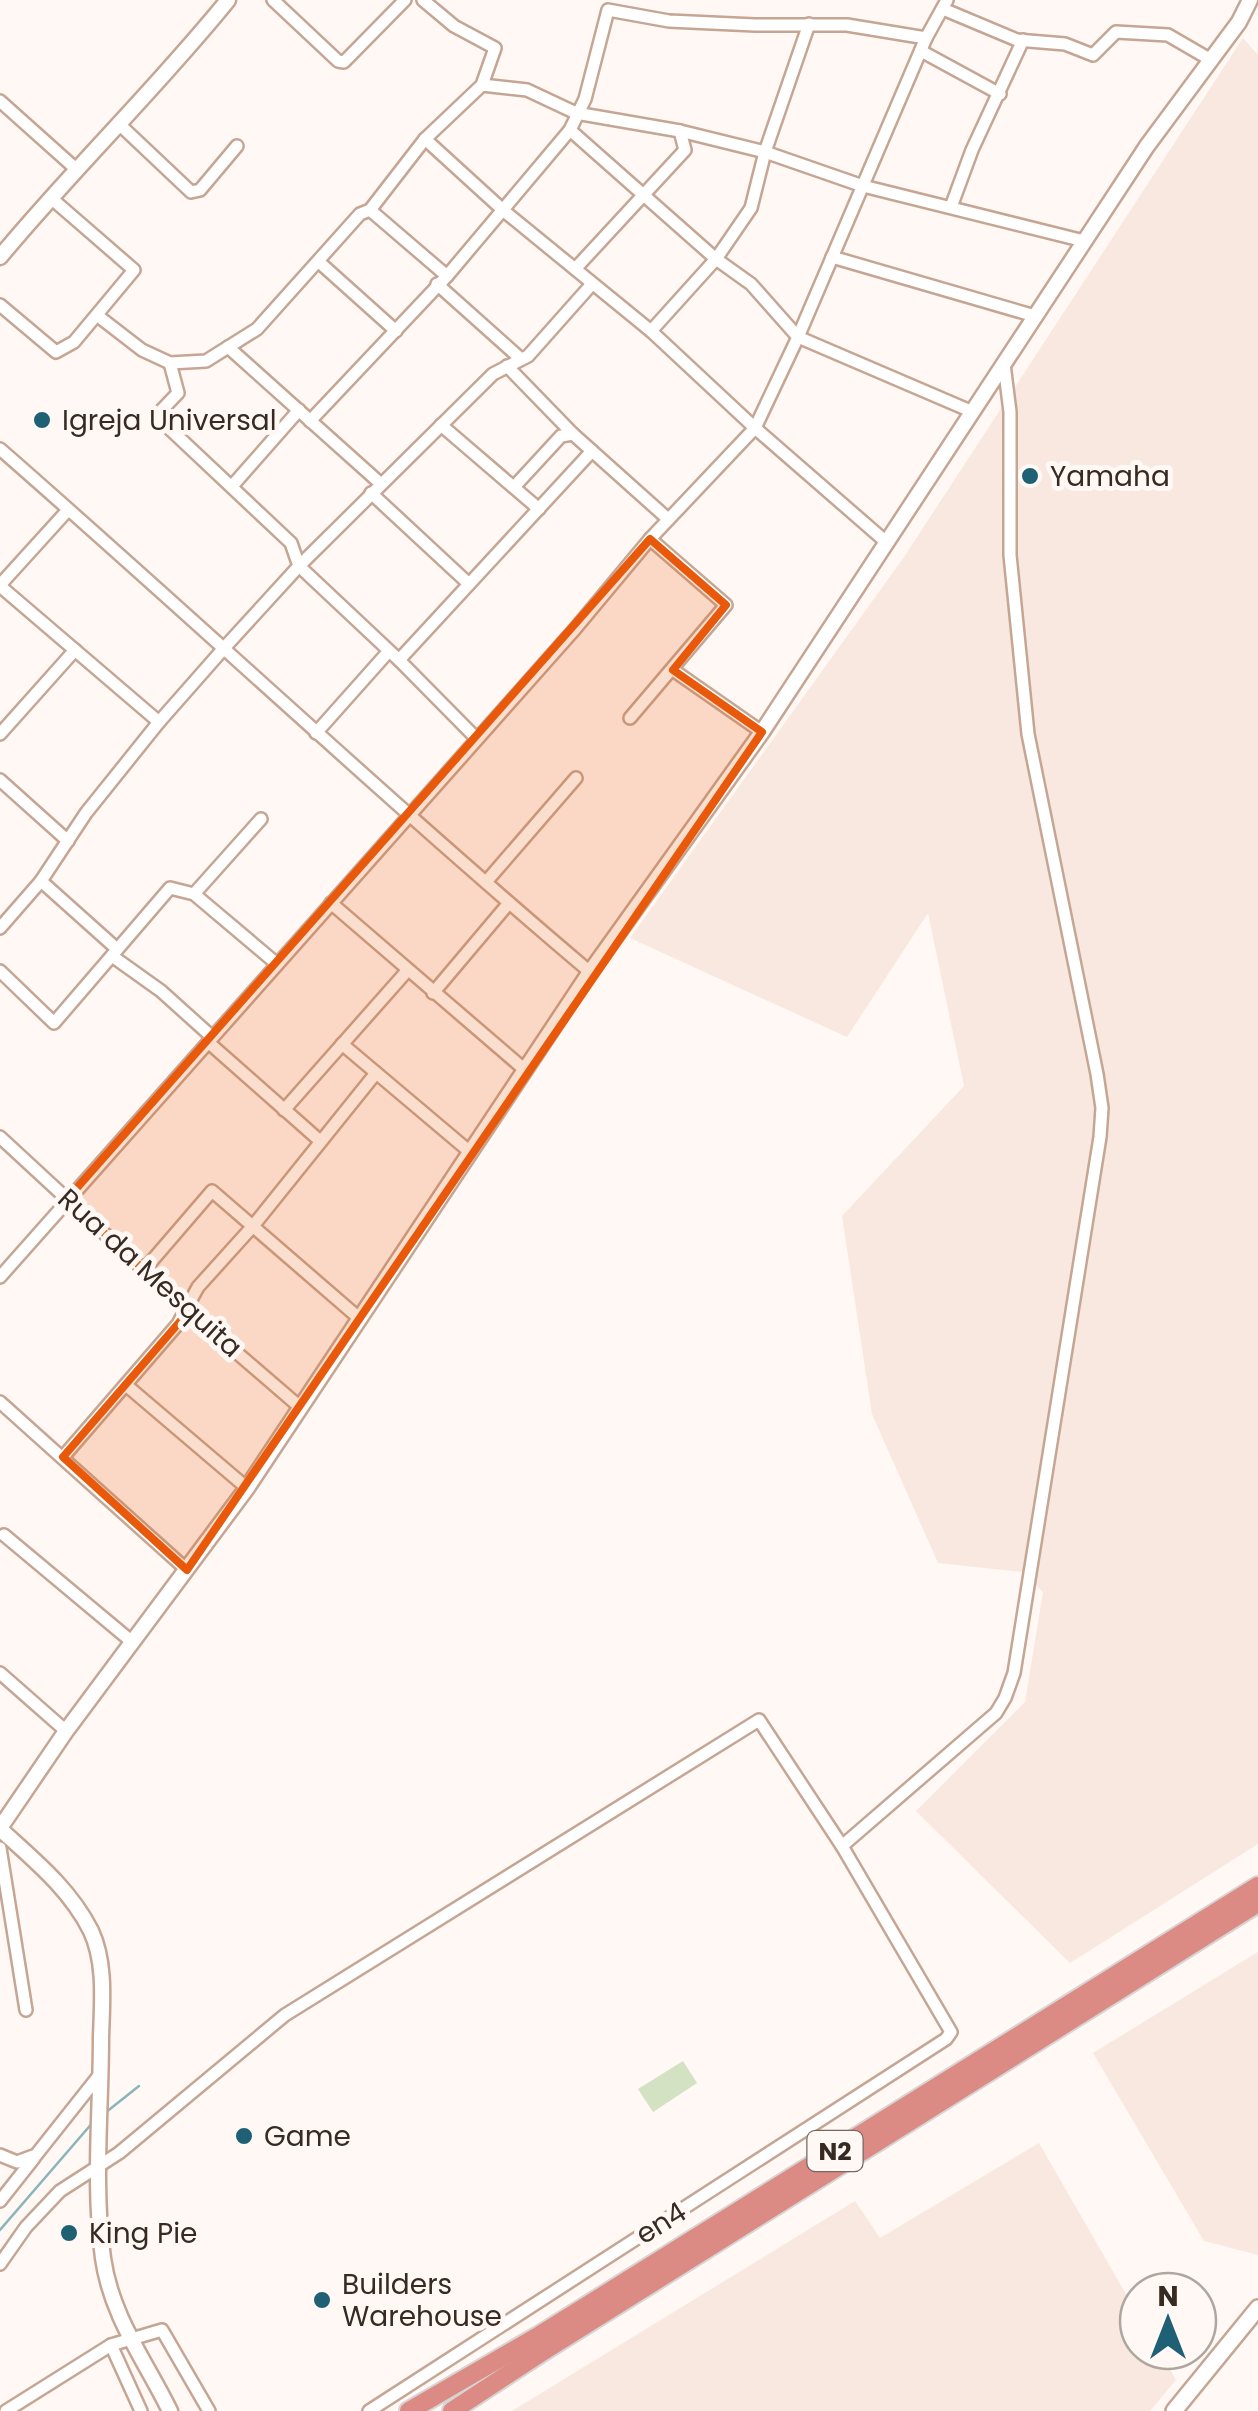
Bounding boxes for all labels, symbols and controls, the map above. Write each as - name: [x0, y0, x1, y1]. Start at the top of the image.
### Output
- place label: Igreja Universal: [62, 401, 277, 440]
- marker: Igreja Universal: [31, 409, 53, 431]
- place label: Yamaha: [1050, 457, 1170, 496]
- marker: Yamaha: [1019, 465, 1041, 487]
- street label: Rua da Mesquita: [49, 1180, 251, 1366]
- place label: Game: [264, 2117, 351, 2156]
- marker: Game: [233, 2125, 255, 2147]
- road number: N2: [808, 2131, 862, 2171]
- street label: en4: [628, 2192, 694, 2254]
- place label: King Pie: [89, 2214, 197, 2253]
- marker: King Pie: [58, 2222, 80, 2244]
- place label: Builders Warehouse: [342, 2265, 502, 2336]
- north arrow: [1118, 2271, 1218, 2371]
- text: N: [1157, 2277, 1179, 2316]
- marker: Builders Warehouse: [311, 2289, 333, 2311]

